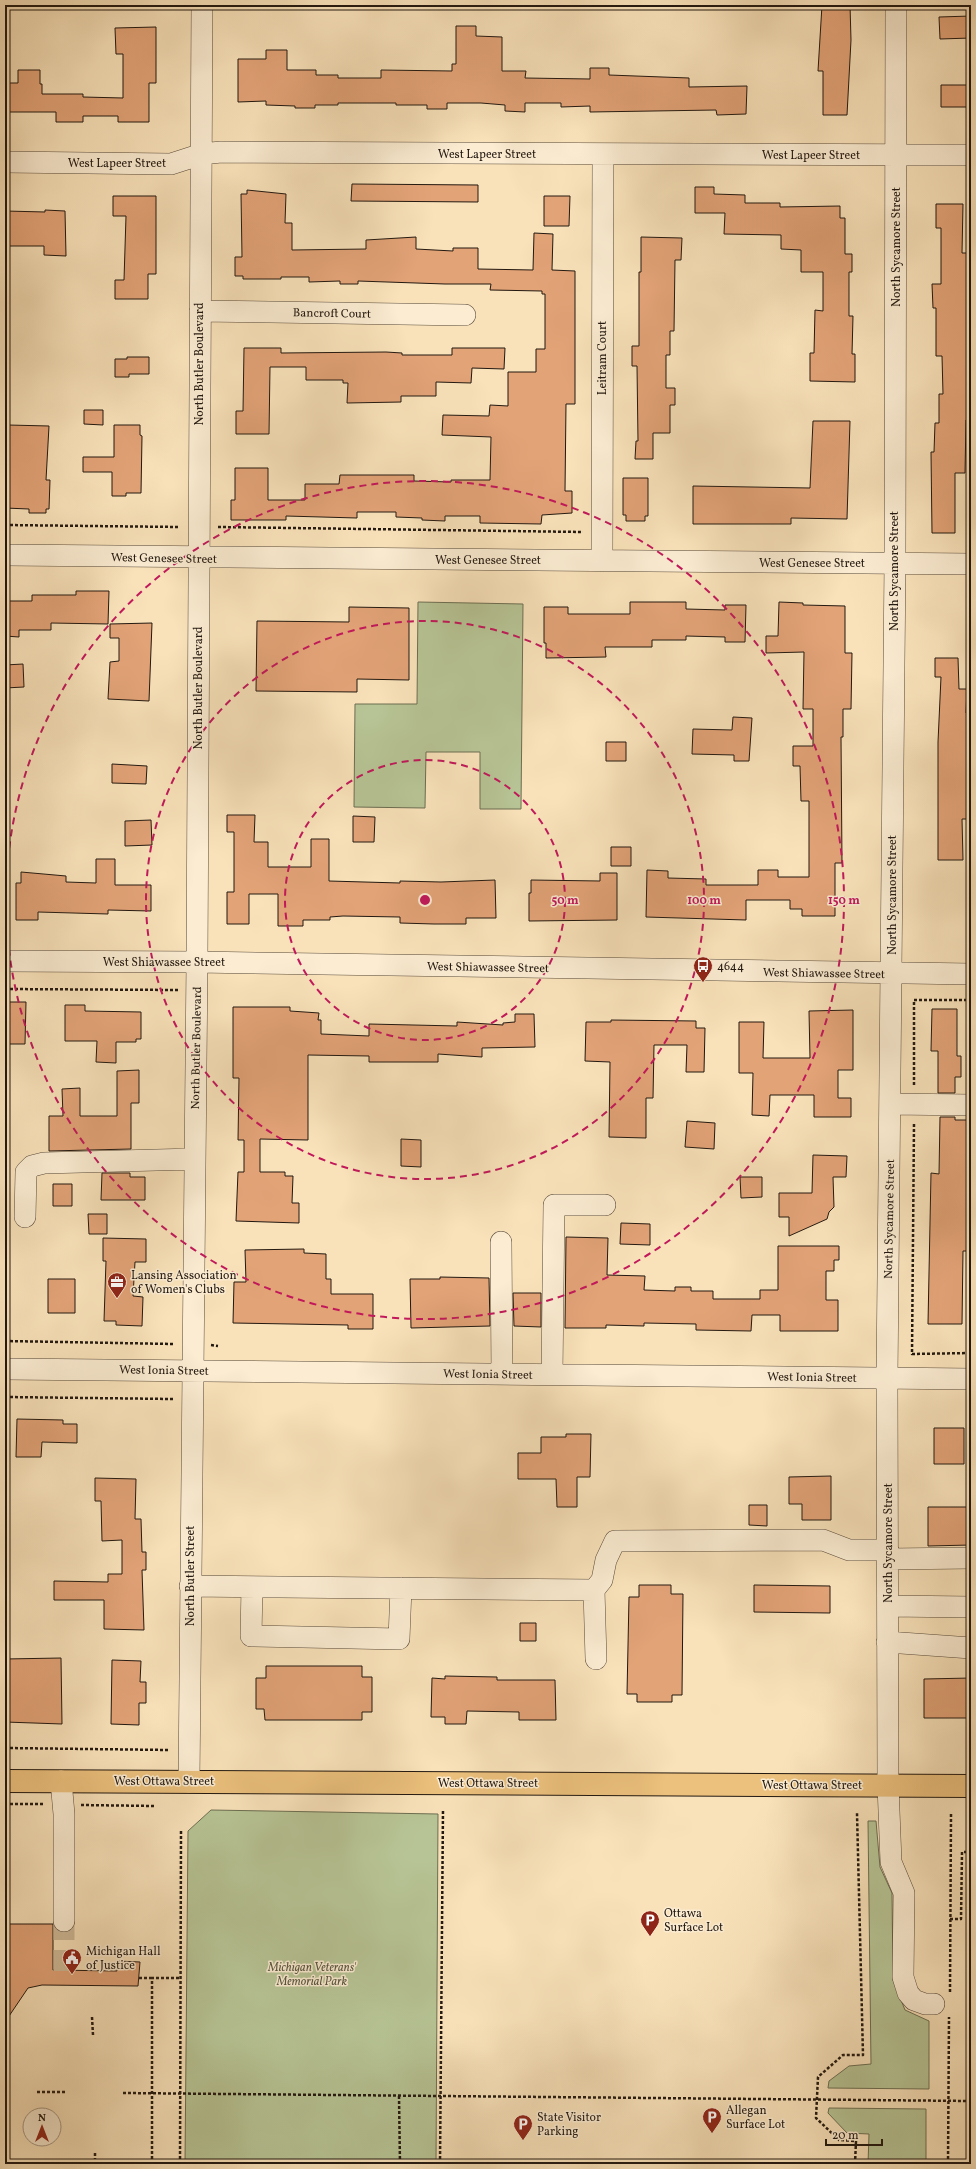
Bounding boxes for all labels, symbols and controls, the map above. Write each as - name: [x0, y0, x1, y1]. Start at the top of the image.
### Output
- street label: West Lapeer Street: [438, 147, 536, 163]
- street label: West Lapeer Street: [762, 148, 860, 164]
- street label: West Lapeer Street: [68, 156, 166, 172]
- street label: North Sycamore Street: [889, 187, 905, 307]
- street label: North Butler Boulevard: [192, 302, 208, 426]
- street label: Bancroft Court: [293, 305, 371, 323]
- street label: Leitram Court: [595, 321, 611, 395]
- street label: North Sycamore Street: [887, 511, 903, 631]
- street label: West Genesee Street: [111, 550, 217, 568]
- street label: West Genesee Street: [435, 553, 541, 569]
- street label: West Genesee Street: [759, 556, 865, 572]
- street label: North Butler Boulevard: [191, 626, 207, 750]
- street label: North Sycamore Street: [885, 835, 901, 955]
- centre of rings: [418, 893, 432, 907]
- text: 50 m: [551, 893, 579, 909]
- text: 100 m: [687, 893, 721, 909]
- text: 150 m: [828, 893, 860, 909]
- street label: West Shiawassee Street: [103, 955, 225, 971]
- bus stop icon: 4644: [692, 955, 714, 983]
- street label: West Shiawassee Street: [427, 959, 549, 977]
- place label: 4644: [717, 959, 744, 975]
- street label: West Shiawassee Street: [763, 965, 885, 983]
- street label: North Butler Boulevard: [188, 986, 206, 1110]
- street label: North Sycamore Street: [881, 1159, 899, 1279]
- place label: Lansing Association of Women's Clubs: [131, 1268, 237, 1298]
- office icon: Lansing Association of Women's Clubs: [106, 1271, 128, 1299]
- street label: West Ionia Street: [119, 1362, 209, 1380]
- street label: West Ionia Street: [443, 1366, 533, 1384]
- street label: West Ionia Street: [767, 1369, 857, 1387]
- street label: North Sycamore Street: [881, 1483, 897, 1603]
- street label: North Butler Street: [183, 1526, 199, 1626]
- street label: West Ottawa Street: [114, 1774, 214, 1790]
- street label: West Ottawa Street: [438, 1776, 538, 1792]
- street label: West Ottawa Street: [762, 1778, 862, 1794]
- place label: Ottawa Surface Lot: [664, 1906, 723, 1936]
- parking icon: Ottawa Surface Lot: [639, 1909, 661, 1937]
- place label: Michigan Hall of Justice: [86, 1944, 161, 1974]
- public building icon: Michigan Hall of Justice: [61, 1947, 83, 1975]
- park label: Michigan Veterans' Memorial Park: [267, 1960, 357, 1990]
- place label: Allegan Surface Lot: [726, 2103, 785, 2133]
- parking icon: Allegan Surface Lot: [701, 2106, 723, 2134]
- north arrow: [22, 2107, 62, 2147]
- place label: State Visitor Parking: [537, 2110, 601, 2140]
- text: N: [38, 2111, 46, 2126]
- parking icon: State Visitor Parking: [512, 2113, 534, 2141]
- scale bar: [826, 2121, 882, 2147]
- text: 20 m: [832, 2128, 859, 2144]

